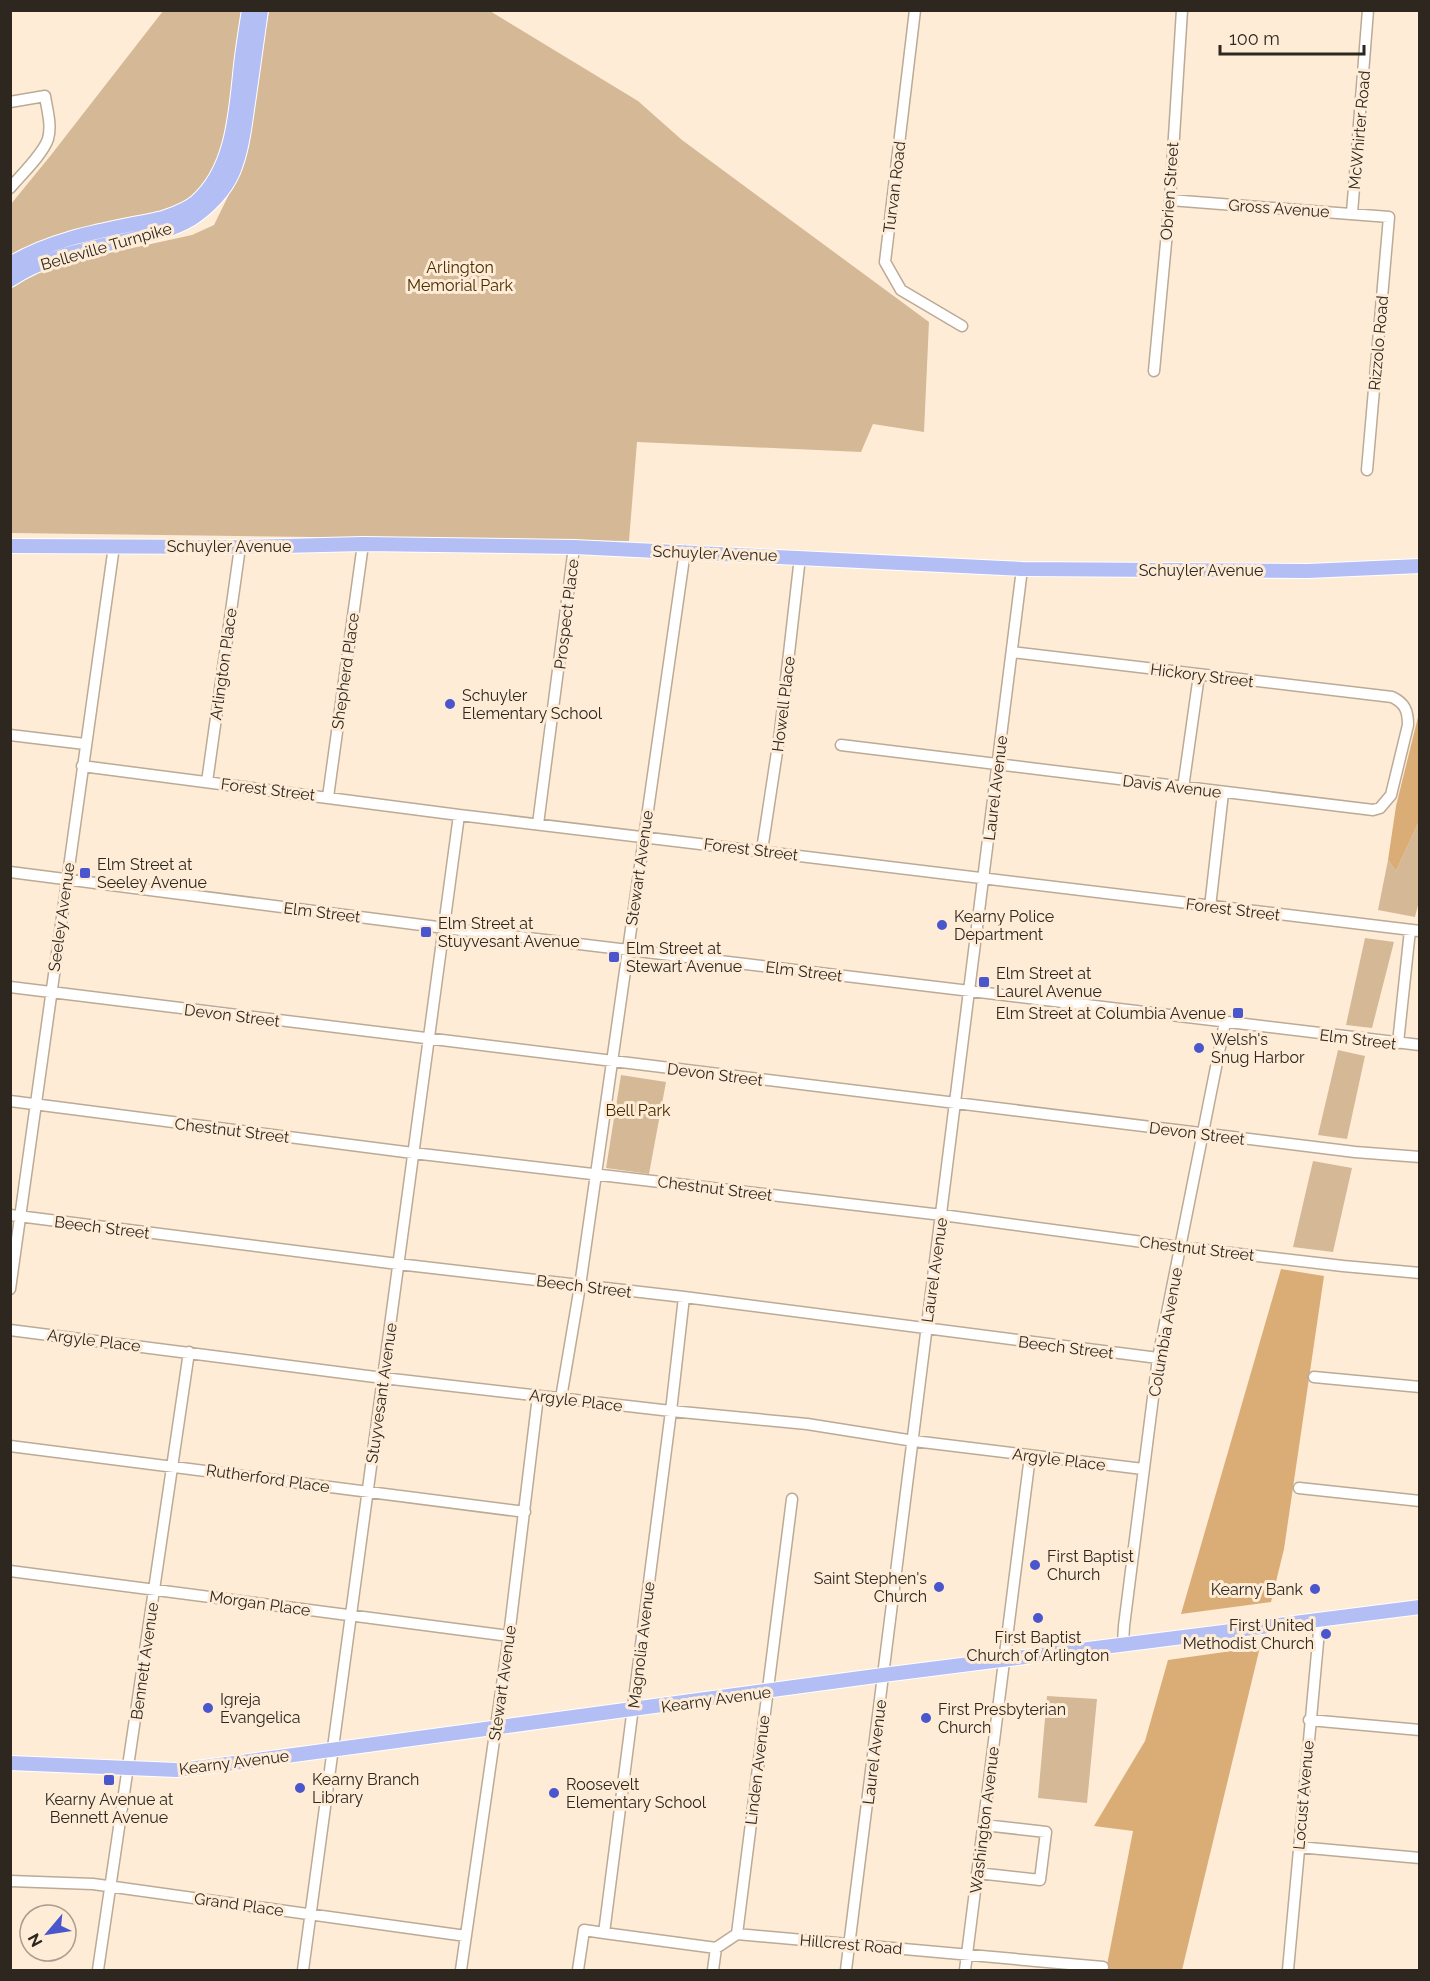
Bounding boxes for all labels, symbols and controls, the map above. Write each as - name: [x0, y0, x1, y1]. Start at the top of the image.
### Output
- scale bar: [1220, 18, 1364, 56]
- text: 100 m: [1229, 28, 1280, 49]
- street label: McWhirter Road: [1345, 70, 1374, 190]
- street label: Turvan Road: [879, 140, 910, 234]
- street label: Obrien Street: [1157, 141, 1182, 241]
- street label: Gross Avenue: [1228, 195, 1330, 222]
- street label: Belleville Turnpike: [38, 219, 174, 274]
- park label: Arlington Memorial Park: [407, 258, 513, 295]
- street label: Rizzolo Road: [1365, 295, 1392, 391]
- street label: Schuyler Avenue: [167, 537, 291, 556]
- street label: Schuyler Avenue: [652, 542, 778, 565]
- street label: Prospect Place: [550, 558, 583, 670]
- street label: Schuyler Avenue: [1139, 561, 1263, 580]
- street label: Arlington Place: [206, 607, 241, 721]
- street label: Shepherd Place: [328, 612, 363, 731]
- street label: Howell Place: [768, 655, 799, 753]
- street label: Hickory Street: [1149, 660, 1255, 691]
- place label: Schuyler Elementary School: [462, 686, 603, 723]
- marker: Schuyler Elementary School: [443, 697, 457, 711]
- street label: Laurel Avenue: [980, 734, 1011, 842]
- street label: Davis Avenue: [1121, 771, 1222, 802]
- street label: Forest Street: [220, 774, 317, 805]
- street label: Stewart Avenue: [622, 809, 657, 927]
- street label: Forest Street: [703, 834, 800, 865]
- place label: Elm Street at Seeley Avenue: [97, 855, 207, 892]
- street label: Seeley Avenue: [44, 861, 79, 973]
- marker: Elm Street at Seeley Avenue: [78, 866, 92, 880]
- street label: Forest Street: [1185, 894, 1282, 925]
- street label: Elm Street: [282, 898, 362, 927]
- place label: Kearny Police Department: [954, 907, 1054, 944]
- place label: Elm Street at Stuyvesant Avenue: [438, 914, 580, 951]
- marker: Kearny Police Department: [935, 918, 949, 932]
- marker: Elm Street at Stuyvesant Avenue: [419, 925, 433, 939]
- place label: Elm Street at Stewart Avenue: [626, 939, 742, 976]
- marker: Elm Street at Stewart Avenue: [607, 950, 621, 964]
- street label: Elm Street: [764, 957, 844, 986]
- place label: Elm Street at Laurel Avenue: [996, 964, 1102, 1001]
- marker: Elm Street at Laurel Avenue: [977, 975, 991, 989]
- street label: Devon Street: [183, 1000, 281, 1031]
- place label: Elm Street at Columbia Avenue: [996, 1004, 1226, 1023]
- marker: Elm Street at Columbia Avenue: [1231, 1006, 1245, 1020]
- street label: Elm Street: [1318, 1025, 1398, 1054]
- place label: Welsh's Snug Harbor: [1211, 1030, 1305, 1067]
- marker: Welsh's Snug Harbor: [1192, 1041, 1206, 1055]
- street label: Devon Street: [666, 1059, 764, 1090]
- park label: Bell Park: [605, 1101, 671, 1120]
- street label: Chestnut Street: [174, 1114, 291, 1147]
- street label: Devon Street: [1148, 1118, 1246, 1149]
- street label: Chestnut Street: [657, 1172, 774, 1205]
- street label: Beech Street: [53, 1212, 151, 1243]
- street label: Laurel Avenue: [918, 1216, 951, 1324]
- street label: Chestnut Street: [1139, 1232, 1256, 1265]
- street label: Columbia Avenue: [1145, 1266, 1186, 1398]
- street label: Beech Street: [535, 1271, 633, 1302]
- street label: Stuyvesant Avenue: [362, 1322, 401, 1464]
- street label: Argyle Place: [46, 1325, 142, 1356]
- street label: Beech Street: [1017, 1332, 1115, 1363]
- street label: Argyle Place: [528, 1385, 624, 1416]
- street label: Argyle Place: [1011, 1444, 1107, 1475]
- street label: Rutherford Place: [205, 1460, 331, 1497]
- place label: First Baptist Church: [1047, 1547, 1134, 1584]
- marker: First Baptist Church: [1028, 1558, 1042, 1572]
- place label: Saint Stephen's Church: [814, 1569, 927, 1606]
- marker: Saint Stephen's Church: [932, 1580, 946, 1594]
- place label: Kearny Bank: [1211, 1580, 1304, 1599]
- street label: Magnolia Avenue: [624, 1581, 659, 1710]
- marker: Kearny Bank: [1308, 1582, 1322, 1596]
- street label: Morgan Place: [208, 1587, 312, 1620]
- street label: Bennett Avenue: [127, 1601, 162, 1721]
- marker: First Baptist Church of Arlington: [1031, 1611, 1045, 1625]
- place label: First United Methodist Church: [1183, 1616, 1314, 1653]
- street label: Stewart Avenue: [485, 1624, 520, 1742]
- marker: First United Methodist Church: [1319, 1627, 1333, 1641]
- place label: First Baptist Church of Arlington: [967, 1628, 1109, 1665]
- street label: Kearny Avenue: [660, 1682, 772, 1717]
- place label: Igreja Evangelica: [220, 1690, 300, 1727]
- street label: Laurel Avenue: [859, 1698, 890, 1806]
- place label: First Presbyterian Church: [938, 1700, 1066, 1737]
- marker: Igreja Evangelica: [201, 1701, 215, 1715]
- marker: First Presbyterian Church: [919, 1711, 933, 1725]
- street label: Linden Avenue: [741, 1714, 774, 1826]
- street label: Locust Avenue: [1289, 1740, 1318, 1851]
- street label: Washington Avenue: [966, 1745, 1003, 1895]
- street label: Kearny Avenue: [178, 1746, 290, 1779]
- place label: Kearny Branch Library: [312, 1770, 419, 1807]
- marker: Kearny Avenue at Bennett Avenue: [102, 1773, 116, 1787]
- place label: Roosevelt Elementary School: [566, 1775, 707, 1812]
- marker: Kearny Branch Library: [293, 1781, 307, 1795]
- marker: Roosevelt Elementary School: [547, 1786, 561, 1800]
- place label: Kearny Avenue at Bennett Avenue: [45, 1790, 174, 1827]
- street label: Grand Place: [193, 1889, 285, 1920]
- north arrow: [18, 1903, 78, 1963]
- text: N: [24, 1930, 47, 1950]
- street label: Hillcrest Road: [799, 1931, 903, 1958]

